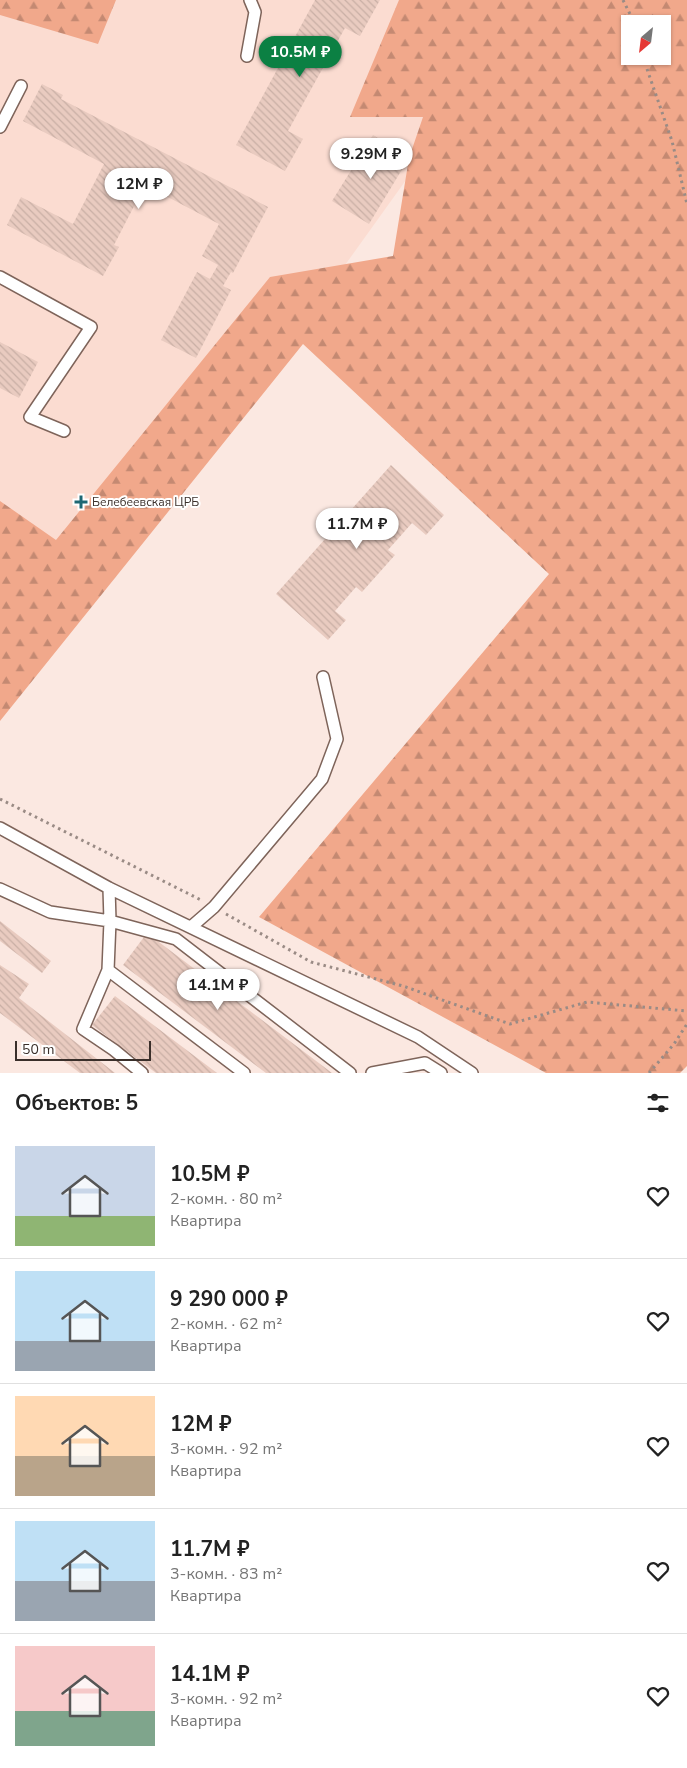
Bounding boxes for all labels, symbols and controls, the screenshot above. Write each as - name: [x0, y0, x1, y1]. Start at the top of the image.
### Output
- north arrow: [621, 15, 671, 65]
- map controls: [621, 15, 671, 65]
- pin: 10.5M ₽: [254, 36, 346, 78]
- text: 10.5M ₽: [270, 41, 330, 63]
- pin: 9.29M ₽: [325, 138, 417, 180]
- text: 9.29M ₽: [341, 143, 401, 165]
- pin: 12M ₽: [104, 168, 174, 210]
- text: 12M ₽: [115, 173, 163, 195]
- place label: Белебеевская ЦРБ: [92, 494, 199, 510]
- marker: Белебеевская ЦРБ: [74, 495, 88, 509]
- pin: 11.7M ₽: [311, 508, 403, 550]
- text: 11.7M ₽: [327, 513, 387, 535]
- pin: 14.1M ₽: [172, 968, 264, 1011]
- text: 14.1M ₽: [188, 974, 248, 996]
- scale bar: [15, 1038, 151, 1061]
- text: 50 m: [22, 1040, 54, 1059]
- text: Объектов: 5: [15, 1089, 138, 1117]
- icon: filters: [644, 1089, 672, 1117]
- text: 10.5M ₽: [170, 1160, 250, 1188]
- icon: home: [55, 1166, 115, 1226]
- icon: heart: [644, 1182, 672, 1210]
- text: 2-комн. · 80 m²: [170, 1188, 282, 1210]
- text: Квартира: [170, 1210, 242, 1232]
- text: 9 290 000 ₽: [170, 1285, 288, 1313]
- icon: home: [55, 1291, 115, 1351]
- icon: heart: [644, 1307, 672, 1335]
- text: 2-комн. · 62 m²: [170, 1313, 282, 1335]
- text: Квартира: [170, 1335, 242, 1357]
- text: 12M ₽: [170, 1410, 232, 1438]
- icon: home: [55, 1416, 115, 1476]
- icon: heart: [644, 1432, 672, 1460]
- text: 3-комн. · 92 m²: [170, 1438, 282, 1460]
- text: Квартира: [170, 1460, 242, 1482]
- text: 11.7M ₽: [170, 1535, 250, 1563]
- icon: home: [55, 1541, 115, 1601]
- icon: heart: [644, 1557, 672, 1585]
- text: 3-комн. · 83 m²: [170, 1563, 282, 1585]
- text: Квартира: [170, 1585, 242, 1607]
- text: 14.1M ₽: [170, 1660, 250, 1688]
- icon: home: [55, 1666, 115, 1726]
- icon: heart: [644, 1682, 672, 1710]
- text: 3-комн. · 92 m²: [170, 1688, 282, 1710]
- text: Квартира: [170, 1710, 242, 1732]

